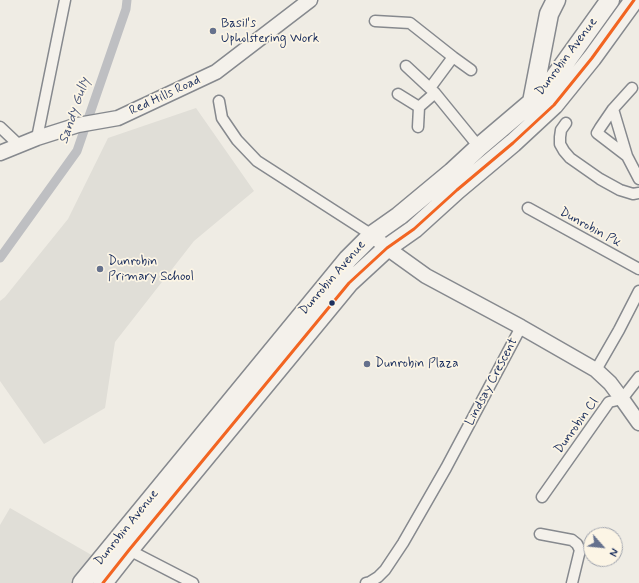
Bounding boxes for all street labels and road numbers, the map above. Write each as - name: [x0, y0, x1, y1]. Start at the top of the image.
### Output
- street label: Dunrobin Avenue: [533, 15, 601, 99]
- street label: Red Hills Road: [127, 73, 203, 119]
- street label: Dunrobin Pk: [556, 205, 624, 251]
- street label: Dunrobin Avenue: [296, 238, 370, 318]
- street label: Lindsay Crescent: [462, 335, 522, 429]
- street label: Dunrobin Cl: [551, 395, 603, 457]
- street label: Dunrobin Avenue: [91, 487, 163, 569]

